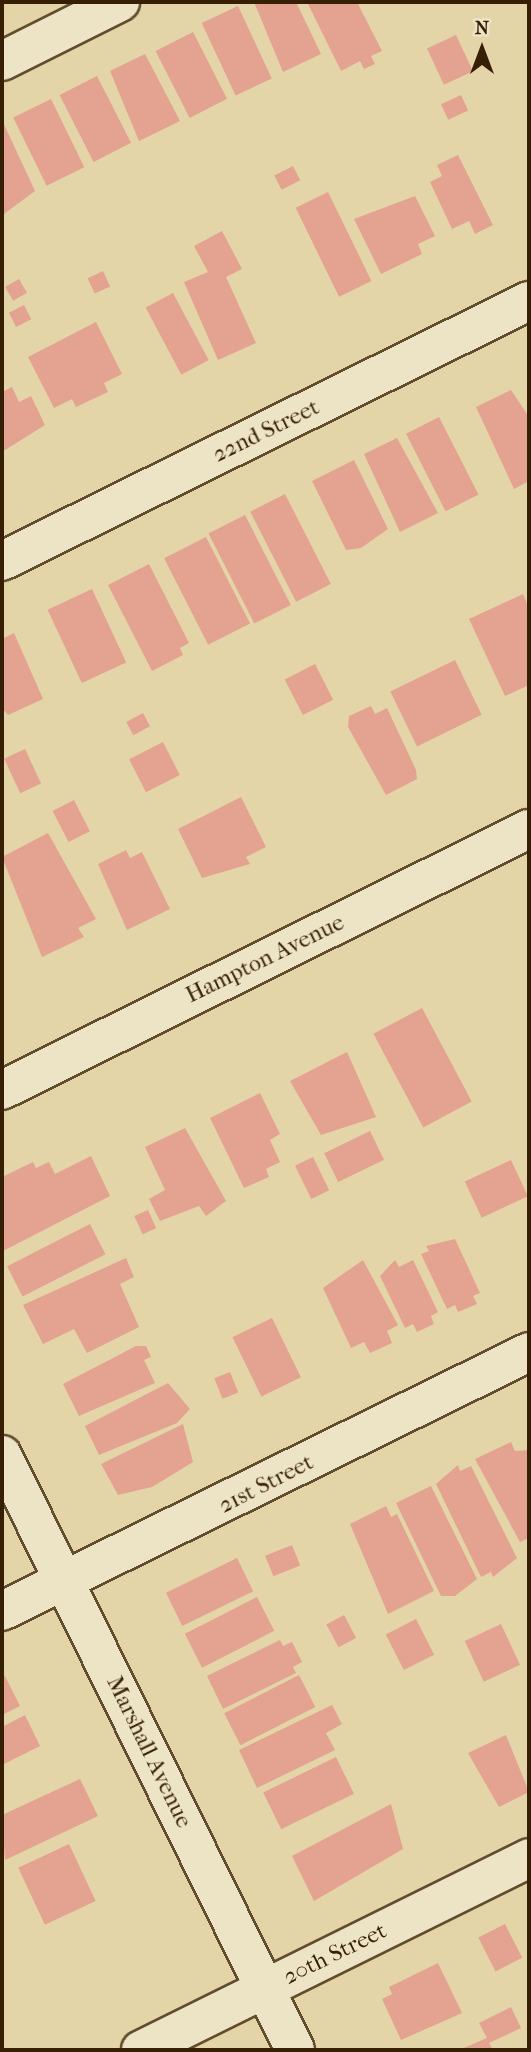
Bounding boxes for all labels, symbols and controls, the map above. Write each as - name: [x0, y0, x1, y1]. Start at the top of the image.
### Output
- north arrow: [447, 14, 517, 84]
- text: N: [475, 17, 489, 39]
- street label: 22nd Street: [208, 393, 324, 469]
- street label: Hampton Avenue: [181, 909, 349, 1009]
- street label: 21st Street: [214, 1448, 318, 1520]
- street label: Marshall Avenue: [100, 1672, 198, 1832]
- street label: 20th Street: [279, 1917, 391, 1991]

